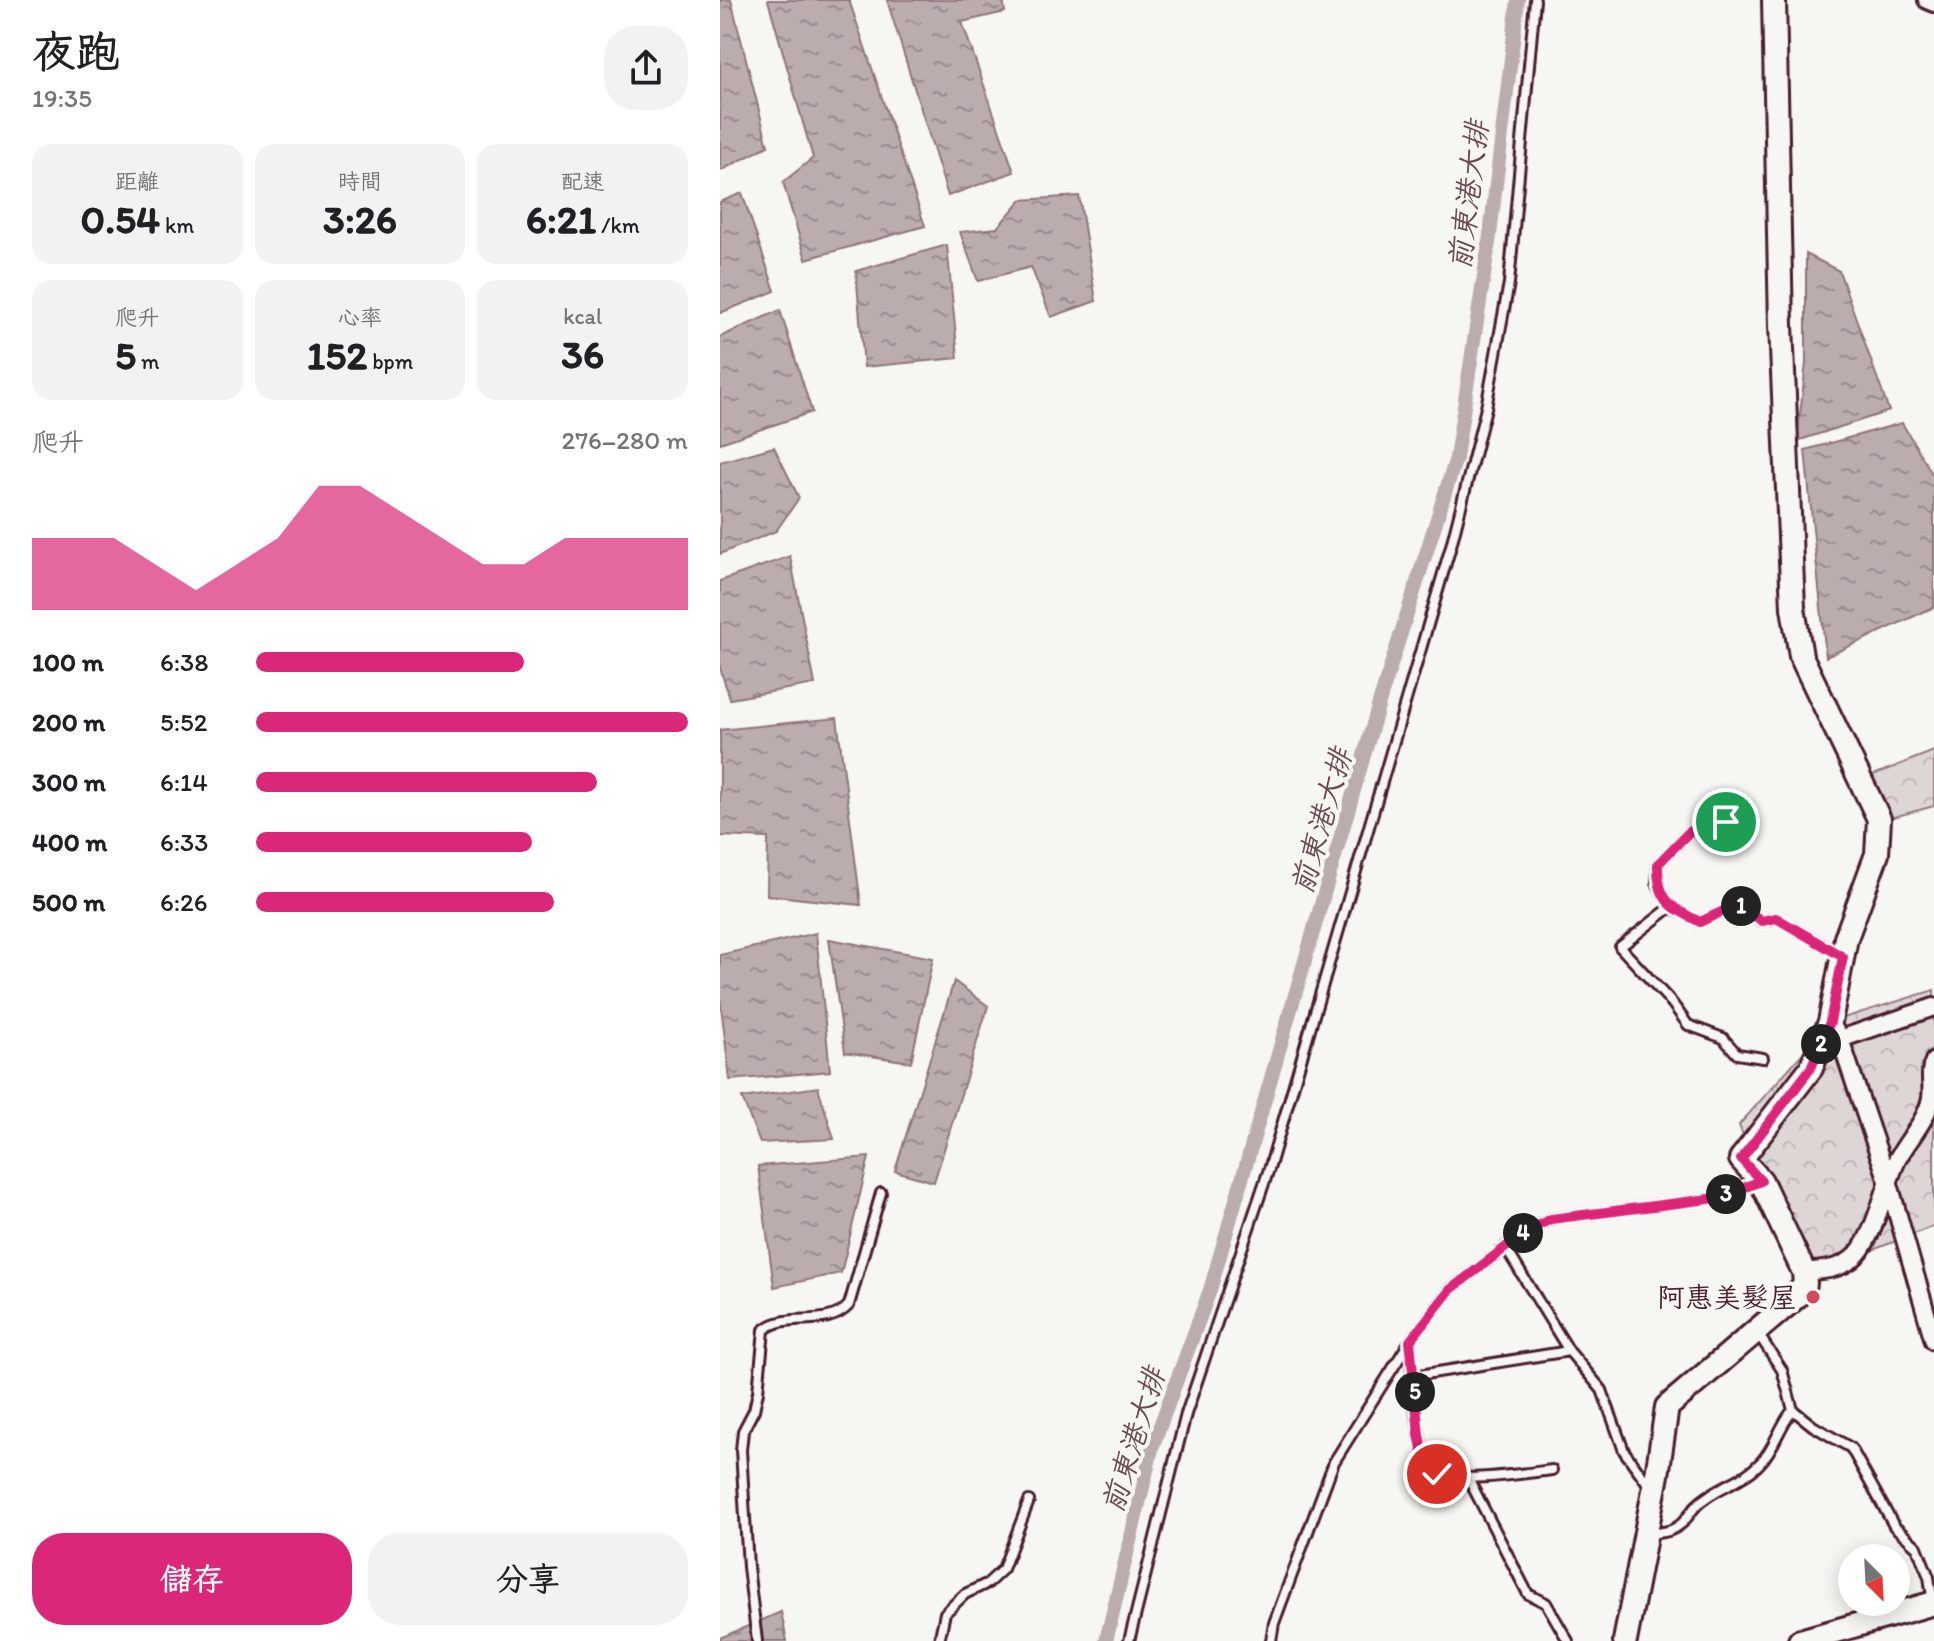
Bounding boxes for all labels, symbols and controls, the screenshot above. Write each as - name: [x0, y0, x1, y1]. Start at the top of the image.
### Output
- text: 夜跑: [32, 25, 120, 78]
- button: share: [604, 26, 688, 110]
- text: 19:35: [32, 82, 92, 114]
- water label: 前東港大排: [1440, 115, 1496, 272]
- text: 距離: [115, 168, 159, 195]
- text: 時間: [338, 168, 382, 195]
- text: 配速: [561, 168, 605, 195]
- text: 0.54: [81, 195, 160, 243]
- text: 3:26: [323, 195, 397, 243]
- text: 6:21: [526, 195, 596, 243]
- text: km: [160, 212, 194, 239]
- text: /km: [596, 212, 640, 239]
- text: kcal: [563, 303, 602, 330]
- text: 爬升: [115, 304, 159, 331]
- text: 心率: [338, 304, 382, 331]
- text: 36: [561, 330, 604, 378]
- text: 5: [115, 331, 136, 379]
- text: 152: [307, 331, 367, 379]
- text: m: [136, 348, 160, 375]
- text: bpm: [367, 348, 413, 375]
- text: 276–280 m: [562, 424, 688, 456]
- text: 爬升: [32, 426, 84, 458]
- text: 100 m: [32, 646, 104, 678]
- text: 6:38: [160, 646, 209, 678]
- text: 200 m: [32, 706, 105, 738]
- text: 5:52: [160, 706, 207, 738]
- water label: 前東港大排: [1283, 741, 1360, 898]
- text: 300 m: [32, 766, 106, 798]
- text: 6:14: [160, 766, 208, 798]
- pin: [1692, 788, 1760, 856]
- icon: arrive: [1704, 800, 1748, 844]
- text: 400 m: [32, 826, 107, 858]
- text: 6:33: [160, 826, 208, 858]
- text: 500 m: [32, 886, 105, 918]
- text: 6:26: [160, 886, 208, 918]
- pin: 1: [1721, 886, 1761, 926]
- text: 1: [1736, 892, 1746, 919]
- pin: 2: [1801, 1024, 1841, 1064]
- text: 2: [1815, 1030, 1827, 1057]
- pin: 3: [1706, 1174, 1746, 1214]
- text: 3: [1720, 1180, 1732, 1207]
- pin: 4: [1503, 1213, 1543, 1253]
- text: 4: [1516, 1219, 1530, 1246]
- place label: 阿惠美髮屋: [1657, 1280, 1797, 1314]
- marker: 阿惠美髮屋: [1804, 1288, 1822, 1306]
- water label: 前東港大排: [1093, 1360, 1173, 1517]
- pin: 5: [1395, 1372, 1435, 1412]
- text: 5: [1409, 1378, 1421, 1405]
- pin: [1403, 1440, 1471, 1508]
- icon: check: [1415, 1452, 1459, 1496]
- button: 儲存: [32, 1533, 352, 1625]
- button: 分享: [368, 1533, 688, 1625]
- north arrow: [1838, 1544, 1910, 1616]
- map controls: [1838, 1544, 1910, 1616]

